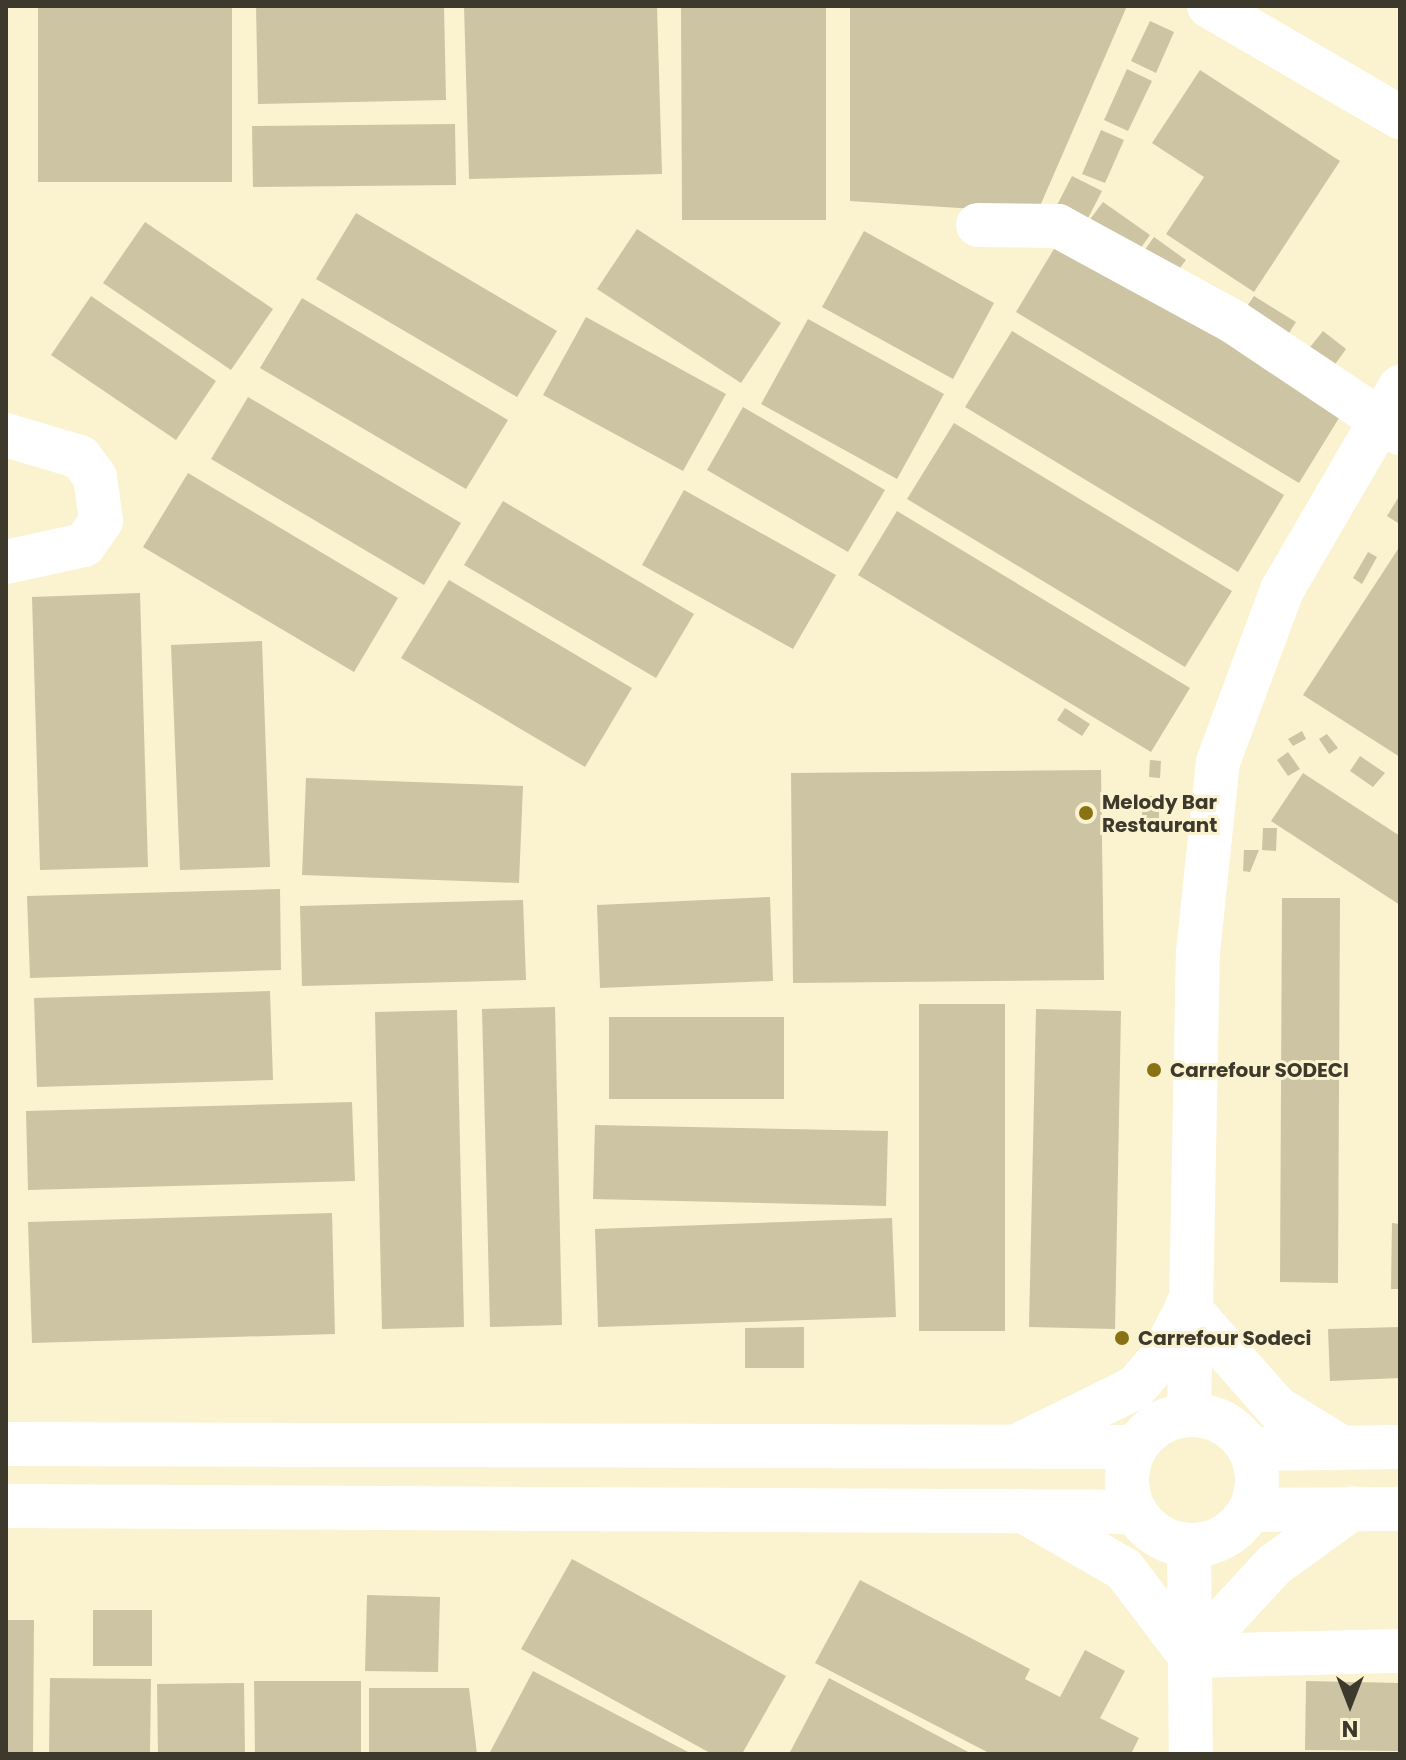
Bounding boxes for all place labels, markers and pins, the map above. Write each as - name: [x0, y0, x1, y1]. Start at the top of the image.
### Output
- place label: Melody Bar Restaurant: [1102, 790, 1217, 837]
- marker: Melody Bar Restaurant: [1077, 804, 1095, 822]
- place label: Carrefour SODECI: [1170, 1058, 1349, 1082]
- marker: Carrefour SODECI: [1145, 1061, 1163, 1079]
- place label: Carrefour Sodeci: [1138, 1326, 1311, 1350]
- marker: Carrefour Sodeci: [1113, 1329, 1131, 1347]

